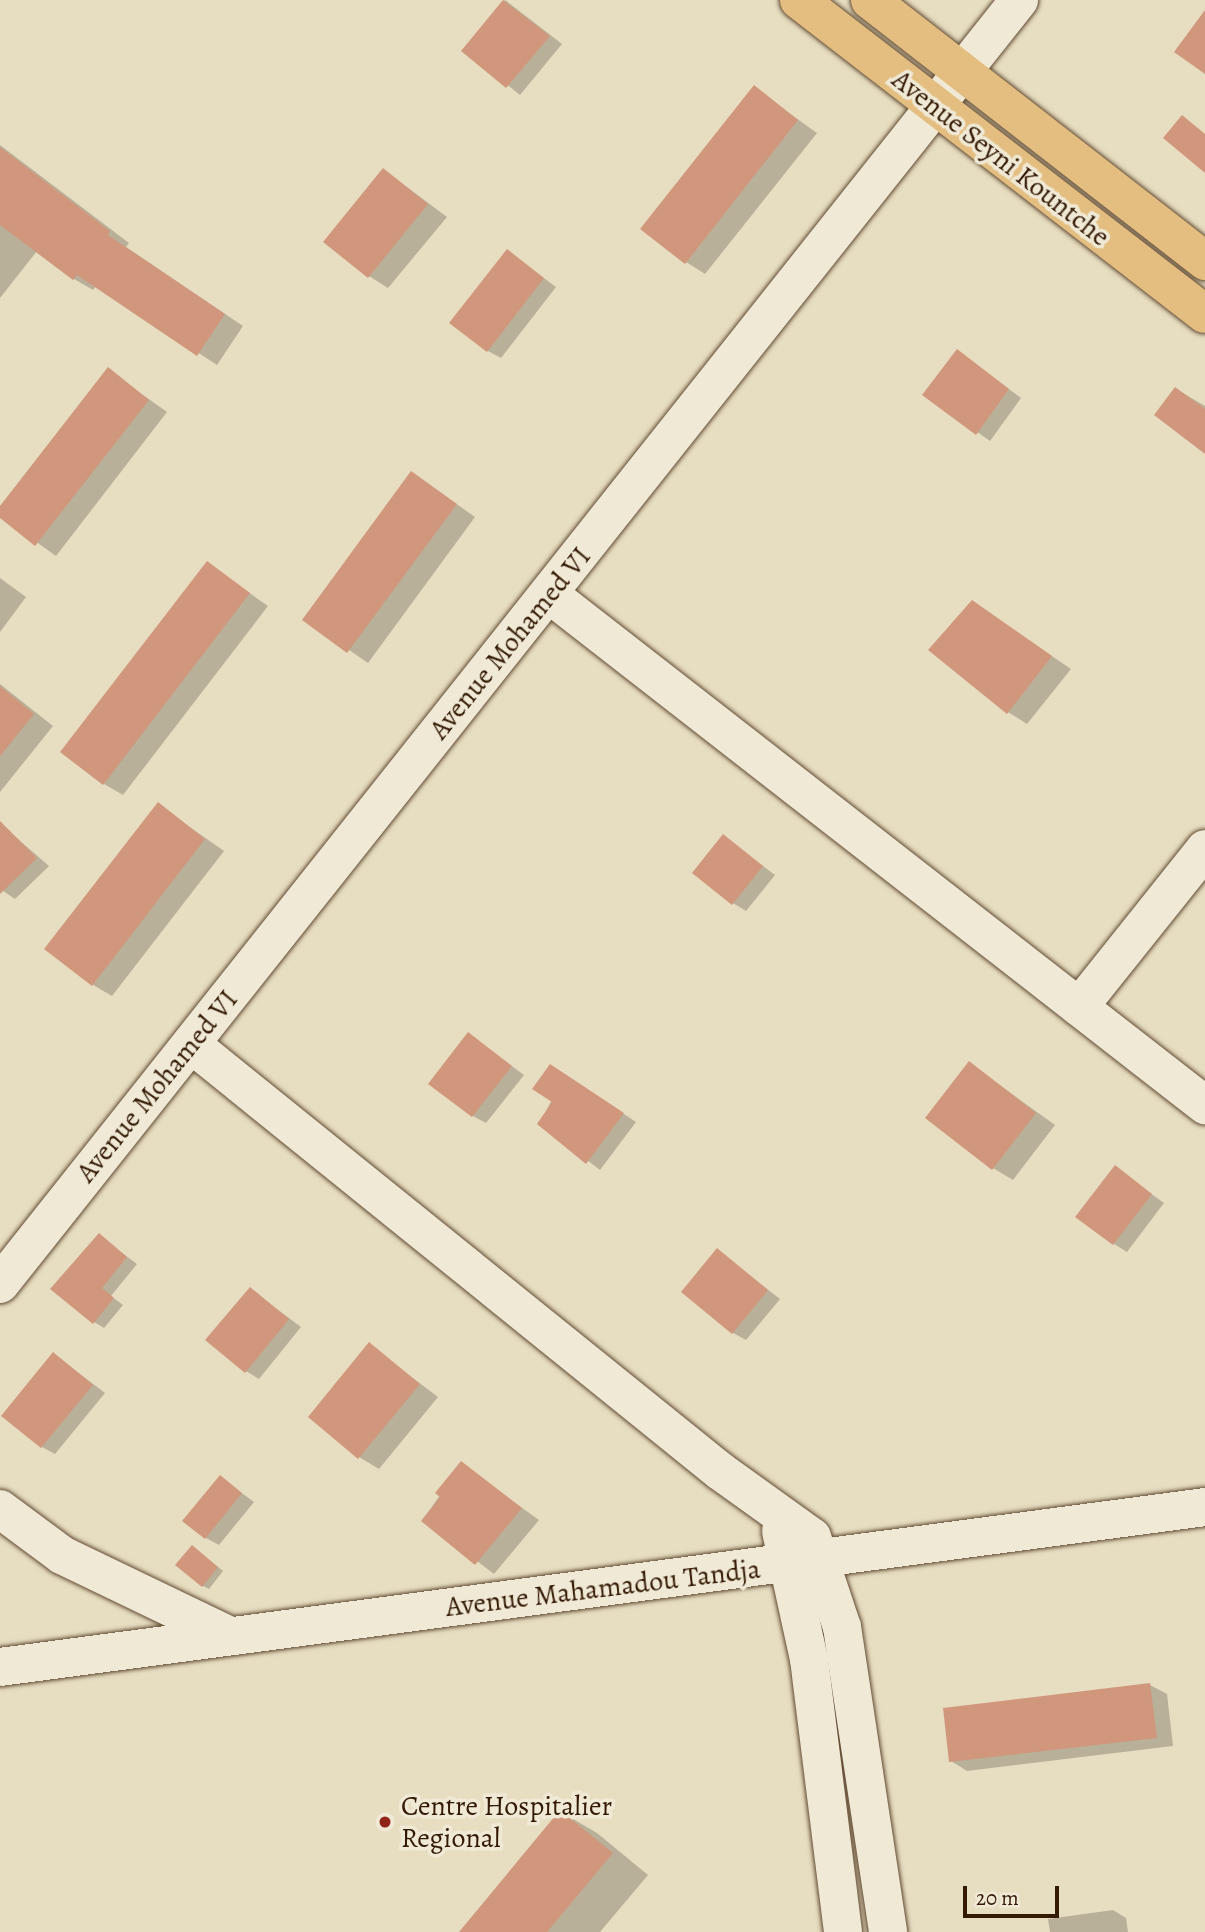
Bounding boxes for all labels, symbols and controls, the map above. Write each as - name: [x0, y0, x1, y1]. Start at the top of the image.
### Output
- street label: Avenue Seyni Kountche: [886, 63, 1116, 253]
- street label: Avenue Mohamed VI: [422, 540, 598, 746]
- street label: Avenue Mohamed VI: [69, 983, 245, 1189]
- street label: Avenue Mahamadou Tandja: [444, 1552, 762, 1624]
- place label: Centre Hospitalier Regional: [401, 1789, 612, 1855]
- marker: Centre Hospitalier Regional: [375, 1812, 395, 1832]
- scale bar: [967, 1872, 1063, 1916]
- text: 20 m: [976, 1884, 1019, 1912]

